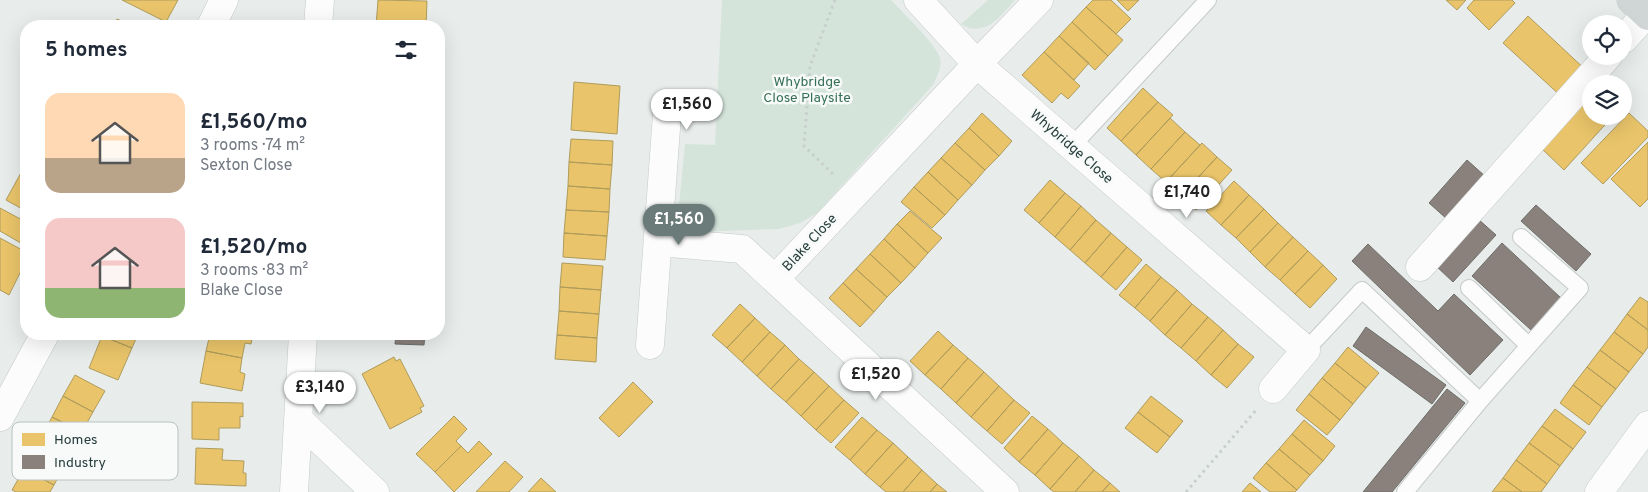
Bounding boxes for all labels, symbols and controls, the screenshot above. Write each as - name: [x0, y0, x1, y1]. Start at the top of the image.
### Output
- map controls: [1582, 15, 1632, 125]
- button: locate: [1582, 15, 1632, 65]
- icon: filters: [392, 36, 420, 64]
- text: 5 homes: [45, 37, 128, 64]
- park label: Whybridge Close Playsite: [763, 74, 851, 107]
- button: layers: [1582, 75, 1632, 125]
- pin: £1,560: [646, 88, 728, 131]
- text: £1,560: [662, 95, 712, 115]
- street label: Whybridge Close: [1026, 106, 1116, 188]
- text: £1,560/mo: [200, 109, 307, 136]
- icon: home: [85, 113, 145, 173]
- text: 3 rooms · 74 m²: [200, 136, 305, 156]
- text: Sexton Close: [200, 156, 292, 176]
- pin: £1,740: [1146, 176, 1228, 219]
- text: £1,740: [1164, 183, 1210, 203]
- pin: £1,560: [638, 204, 720, 246]
- text: £1,560: [654, 210, 704, 230]
- street label: Blake Close: [779, 211, 841, 275]
- text: £1,520/mo: [200, 234, 307, 261]
- icon: home: [85, 238, 145, 298]
- text: 3 rooms · 83 m²: [200, 261, 308, 281]
- text: Blake Close: [200, 281, 283, 301]
- pin: £1,520: [835, 358, 917, 401]
- text: £1,520: [851, 365, 901, 385]
- pin: £3,140: [279, 372, 361, 414]
- text: £3,140: [295, 378, 345, 398]
- legend: [12, 422, 178, 480]
- text: Homes: [54, 432, 98, 449]
- text: Industry: [54, 455, 106, 472]

